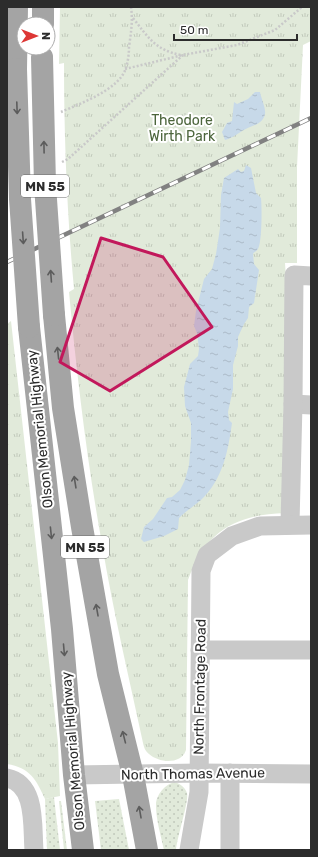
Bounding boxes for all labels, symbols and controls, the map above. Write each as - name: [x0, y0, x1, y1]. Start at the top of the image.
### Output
- north arrow: [16, 16, 56, 56]
- scale bar: [174, 16, 297, 42]
- text: 50 m: [180, 23, 208, 37]
- text: N: [39, 32, 52, 40]
- one-way arrow: [13, 101, 21, 114]
- park label: Theodore Wirth Park: [149, 112, 216, 145]
- one-way arrow: [40, 141, 48, 154]
- road number: MN 55: [21, 175, 69, 197]
- one-way arrow: [20, 231, 27, 244]
- one-way arrow: [48, 270, 55, 283]
- one-way arrow: [54, 347, 61, 360]
- street label: Olson Memorial Highway: [23, 349, 57, 509]
- one-way arrow: [70, 476, 78, 489]
- one-way arrow: [48, 526, 55, 539]
- road number: MN 55: [61, 536, 109, 558]
- one-way arrow: [92, 604, 100, 617]
- street label: North Frontage Road: [190, 619, 210, 755]
- one-way arrow: [60, 643, 67, 656]
- street label: Olson Memorial Highway: [58, 671, 88, 831]
- one-way arrow: [119, 731, 127, 744]
- street label: North Thomas Avenue: [121, 764, 265, 784]
- one-way arrow: [136, 806, 144, 819]

